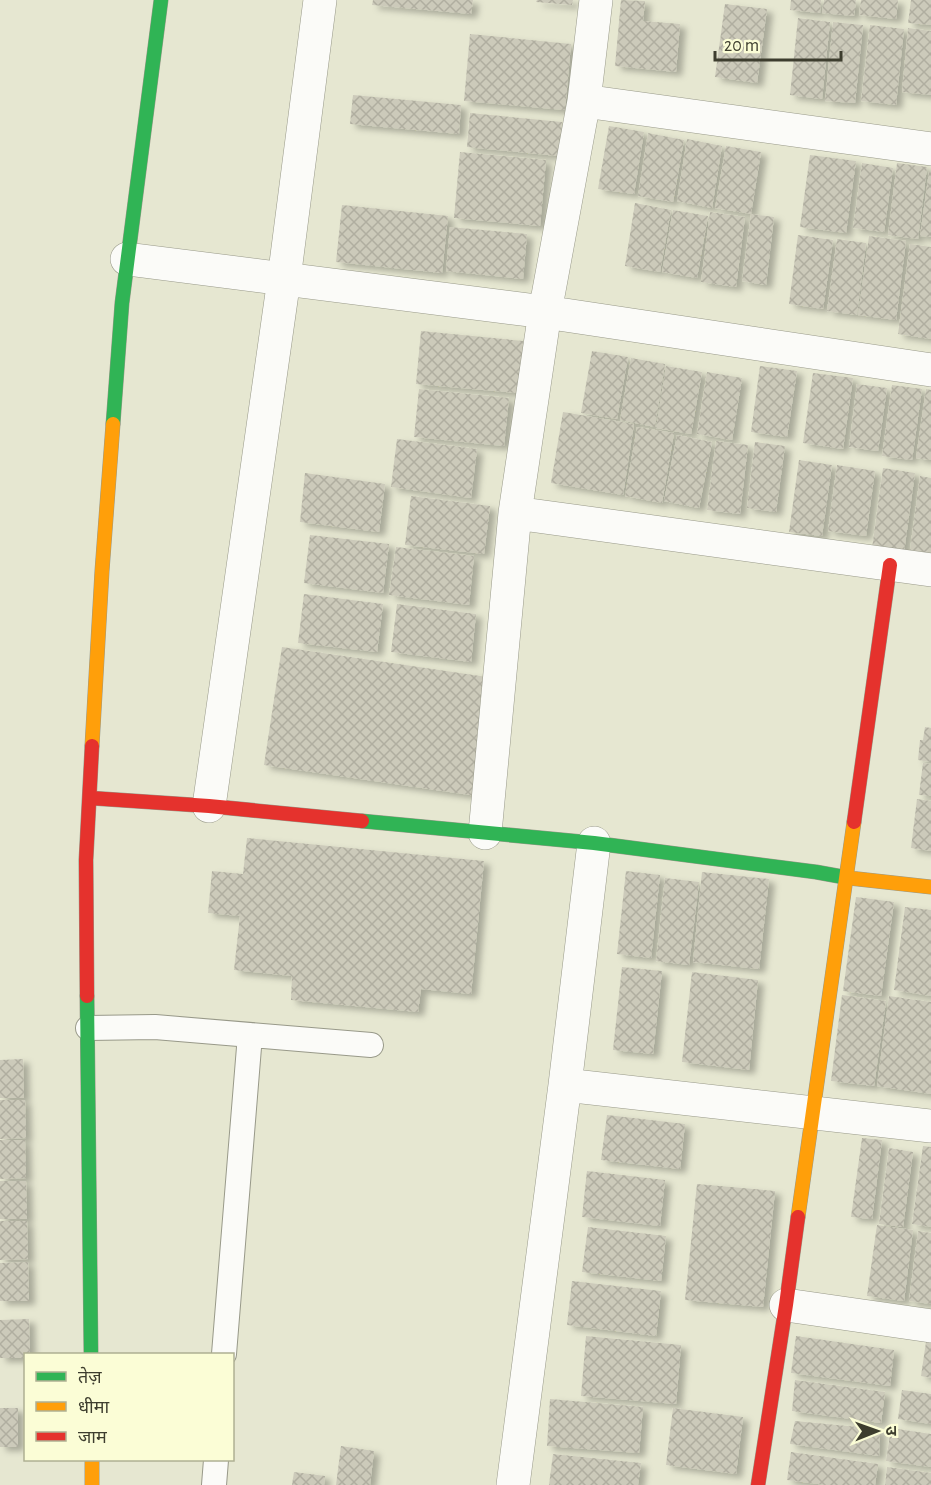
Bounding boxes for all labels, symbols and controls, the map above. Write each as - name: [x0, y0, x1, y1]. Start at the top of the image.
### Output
- scale bar: [715, 24, 841, 62]
- text: 20 m: [724, 37, 759, 55]
- legend: [24, 1353, 234, 1461]
- text: तेज़: [78, 1366, 102, 1387]
- text: धीमा: [78, 1397, 109, 1417]
- north arrow: [847, 1401, 907, 1461]
- text: उ: [883, 1426, 899, 1436]
- text: जाम: [78, 1429, 108, 1447]

